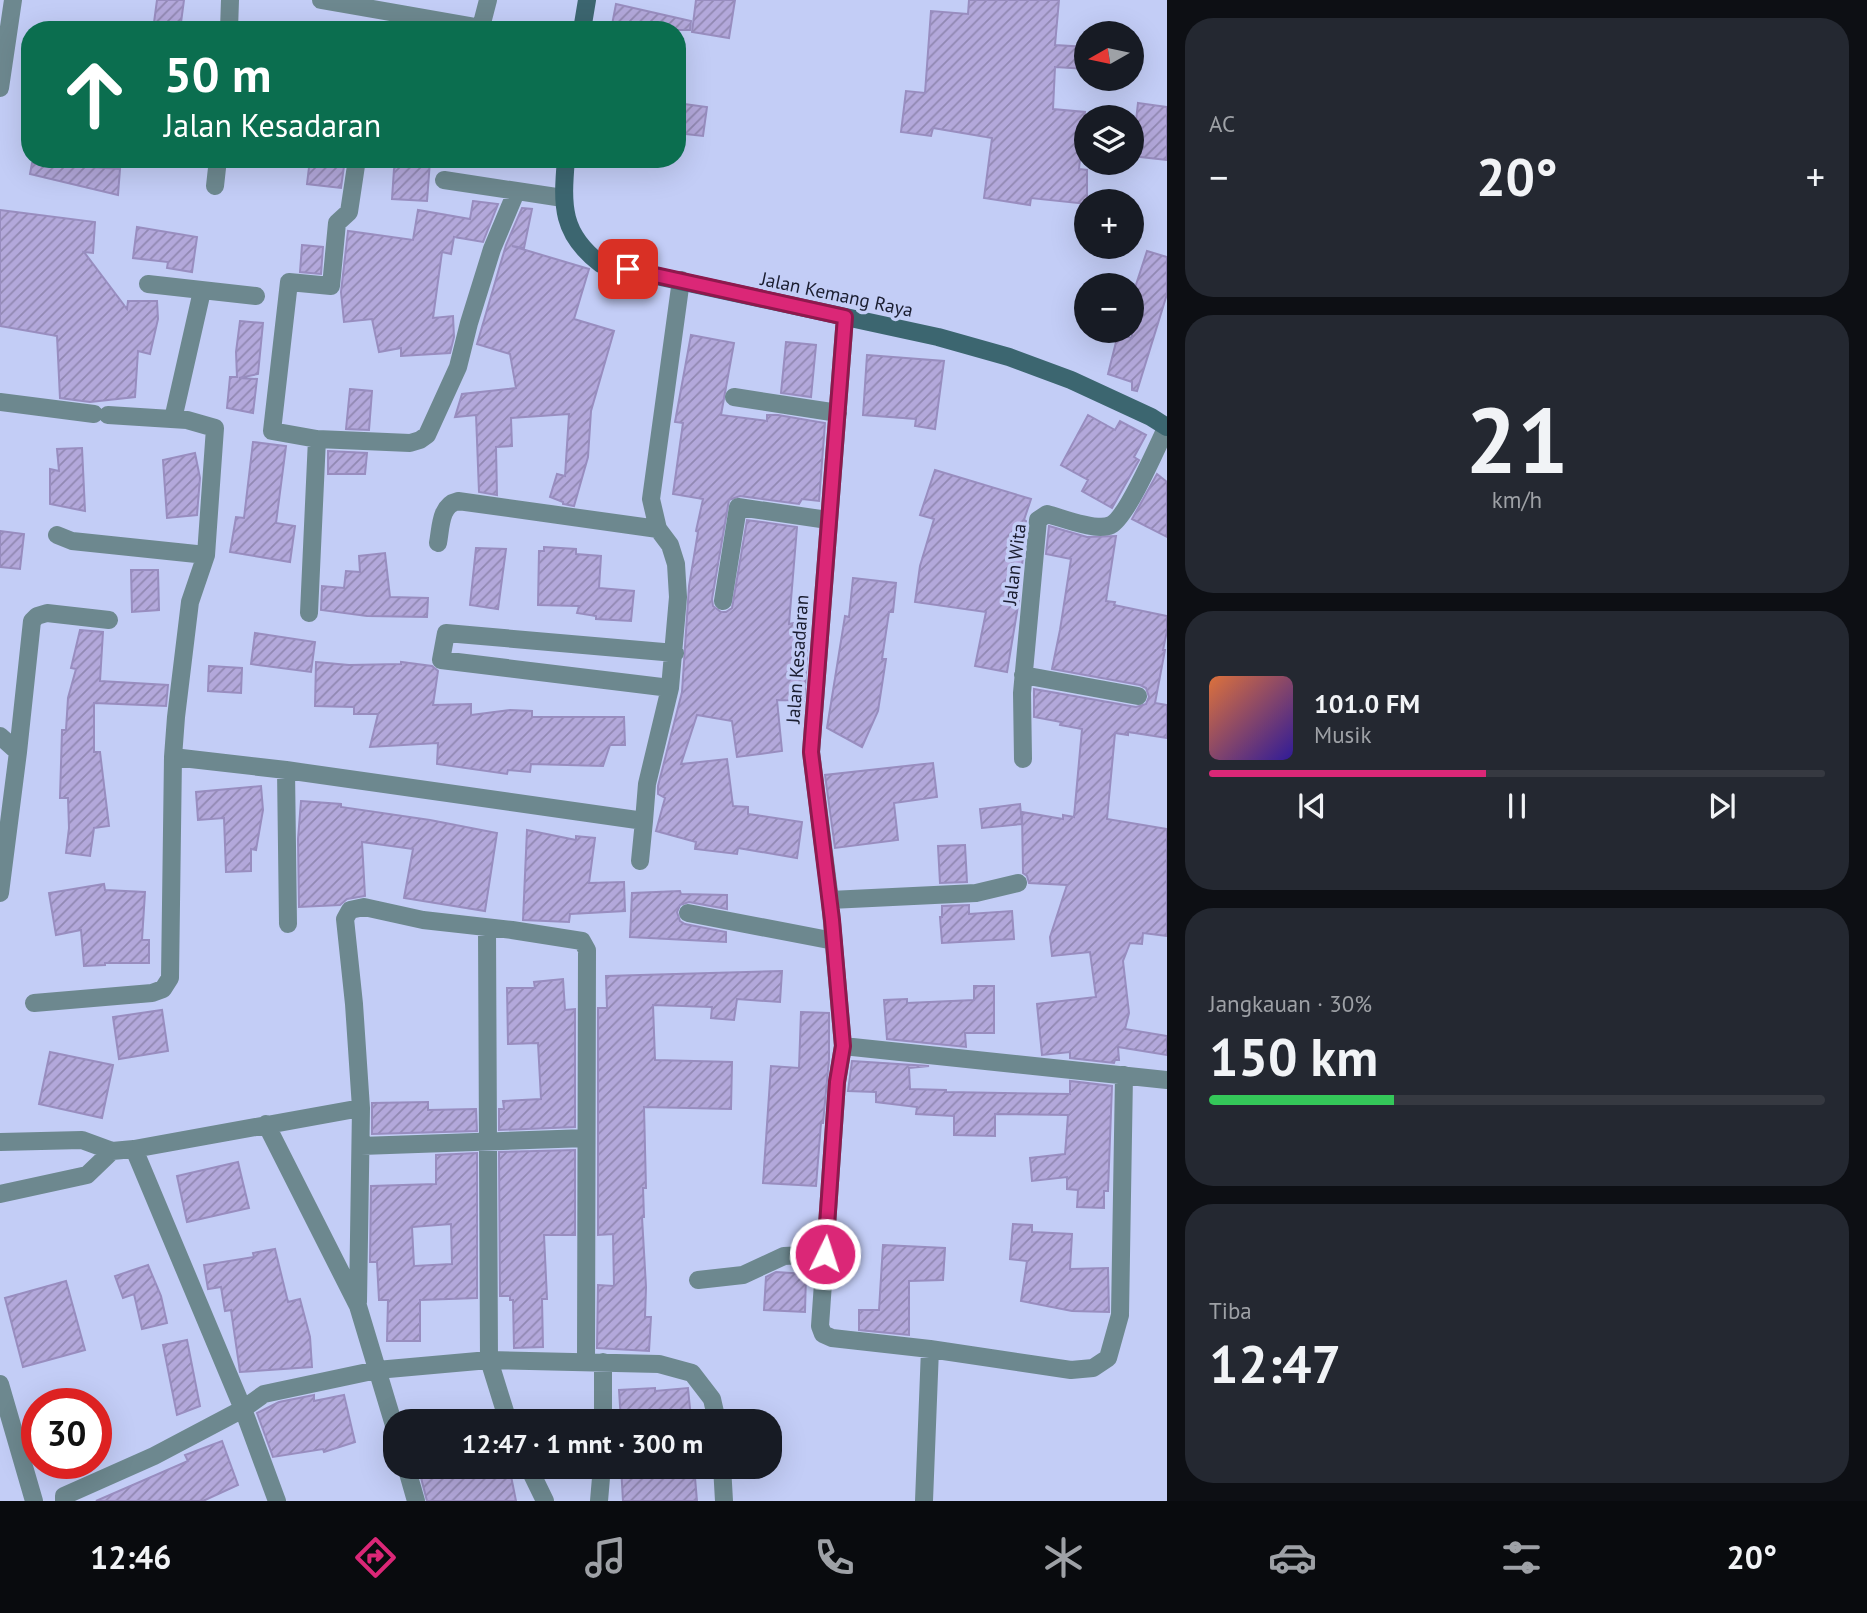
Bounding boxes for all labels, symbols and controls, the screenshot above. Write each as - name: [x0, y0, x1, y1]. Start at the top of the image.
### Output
- north arrow: [1074, 21, 1144, 91]
- map controls: [1074, 21, 1144, 343]
- text: 50 m: [164, 42, 271, 106]
- icon: ahead: [49, 49, 140, 140]
- text: Jalan Kesadaran: [164, 104, 381, 146]
- button: layers: [1074, 105, 1144, 175]
- text: AC: [1209, 109, 1235, 138]
- text: 20°: [1476, 143, 1558, 210]
- text: −: [1209, 152, 1228, 201]
- text: +: [1806, 152, 1825, 201]
- button: +: [1074, 189, 1144, 259]
- pin: [598, 239, 658, 299]
- icon: arrive: [609, 250, 647, 288]
- street label: Jalan Kemang Raya: [758, 266, 915, 322]
- button: −: [1074, 273, 1144, 343]
- text: 21: [1465, 380, 1569, 498]
- text: km/h: [1492, 485, 1542, 514]
- street label: Jalan Wita: [997, 522, 1031, 607]
- street label: Jalan Kesadaran: [780, 594, 813, 725]
- text: 101.0 FM: [1314, 687, 1420, 720]
- text: Musik: [1314, 720, 1371, 749]
- icon: previous: [1293, 787, 1331, 825]
- icon: pause: [1498, 787, 1536, 825]
- icon: next: [1703, 787, 1741, 825]
- text: Jangkauan · 30%: [1209, 989, 1372, 1018]
- text: 150 km: [1209, 1023, 1378, 1090]
- position arrow: [788, 1217, 862, 1291]
- text: Tiba: [1209, 1296, 1252, 1325]
- text: 12:47: [1209, 1330, 1341, 1397]
- speed limit sign: 30: [21, 1388, 112, 1479]
- text: 12:47 · 1 mnt · 300 m: [462, 1427, 703, 1460]
- icon: directions: [351, 1533, 400, 1582]
- icon: music: [581, 1533, 630, 1582]
- icon: phone: [810, 1533, 859, 1582]
- icon: climate: [1039, 1533, 1088, 1582]
- icon: car: [1268, 1533, 1317, 1582]
- icon: filters: [1497, 1533, 1546, 1582]
- text: 12:46: [90, 1536, 171, 1578]
- text: 20°: [1727, 1536, 1777, 1578]

